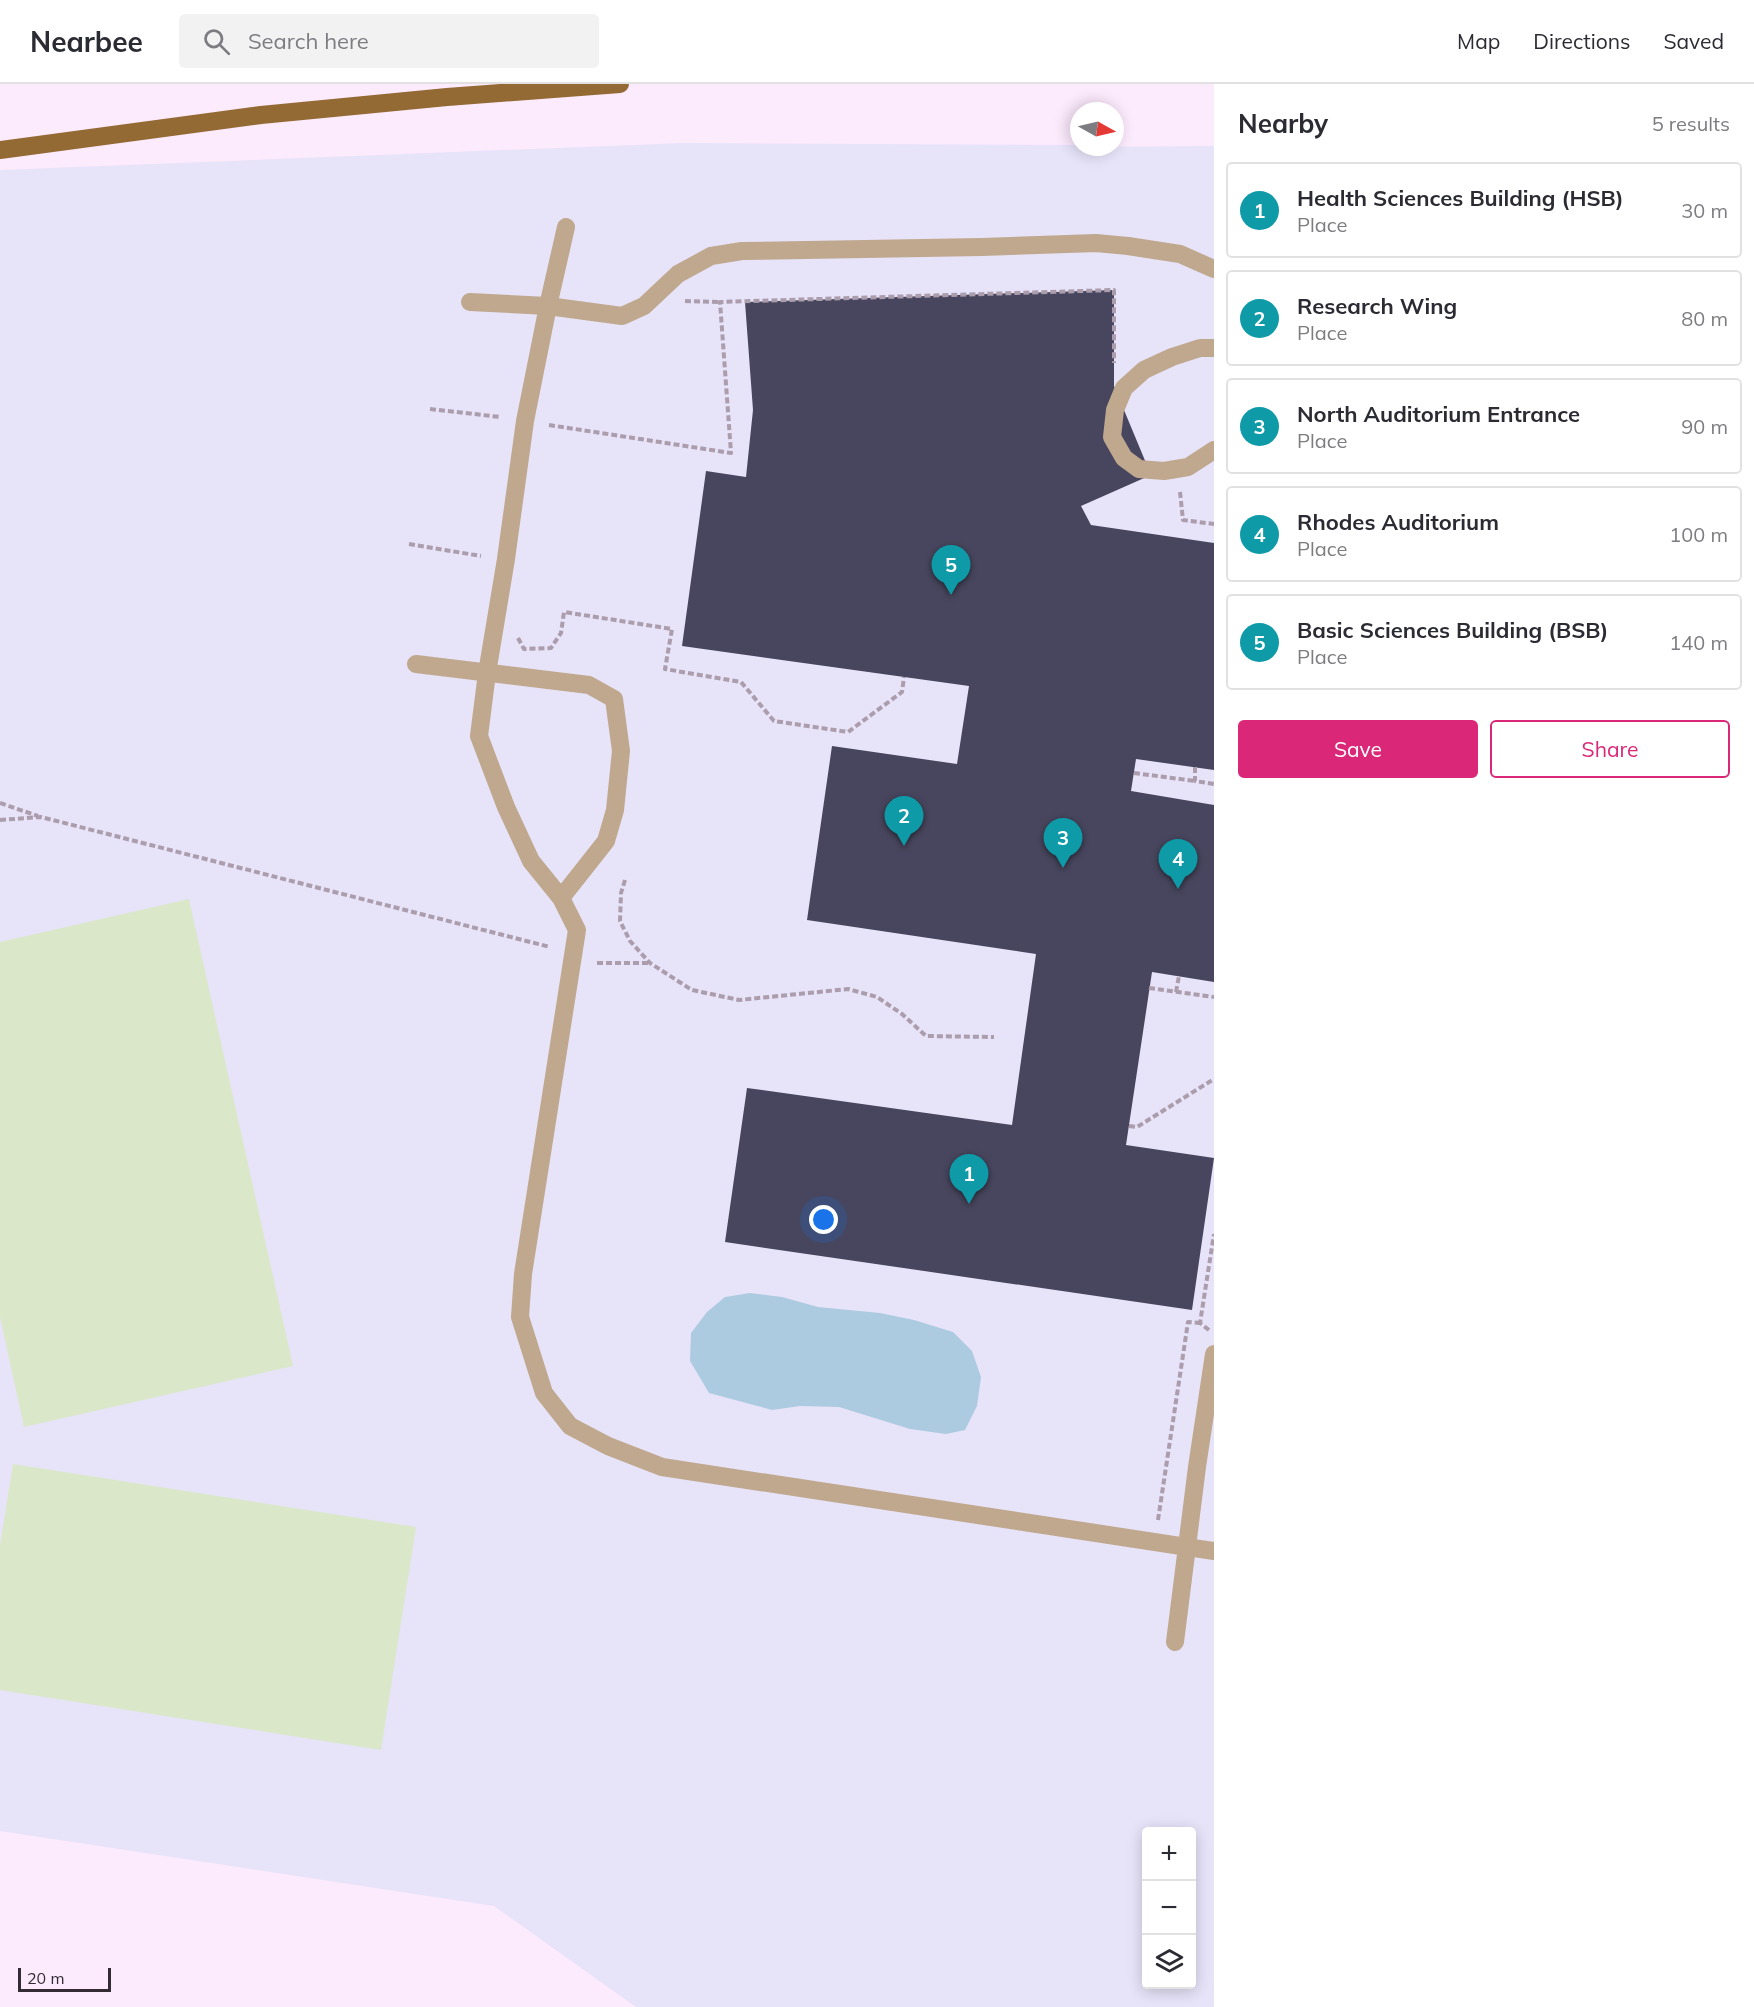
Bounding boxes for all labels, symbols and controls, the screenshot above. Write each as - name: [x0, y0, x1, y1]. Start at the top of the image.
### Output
- search box: [179, 14, 599, 68]
- text: Nearbee: [30, 24, 143, 59]
- icon: search: [200, 25, 233, 58]
- text: Search here: [248, 27, 369, 55]
- text: Map: [1457, 28, 1500, 54]
- text: Directions: [1533, 28, 1630, 54]
- text: Saved: [1663, 28, 1724, 54]
- north arrow: [1070, 102, 1124, 156]
- text: Nearby: [1238, 107, 1328, 140]
- text: 5 results: [1652, 111, 1730, 136]
- text: Health Sciences Building (HSB): [1297, 184, 1624, 212]
- text: 1: [1254, 198, 1266, 223]
- text: 30 m: [1681, 198, 1728, 223]
- text: Place: [1297, 212, 1347, 237]
- text: Research Wing: [1297, 292, 1457, 320]
- text: 2: [1254, 306, 1266, 331]
- text: 80 m: [1681, 306, 1728, 331]
- text: Place: [1297, 320, 1347, 345]
- text: North Auditorium Entrance: [1297, 400, 1580, 428]
- text: 3: [1254, 414, 1266, 439]
- text: 90 m: [1681, 414, 1728, 439]
- text: Place: [1297, 428, 1347, 453]
- text: Rhodes Auditorium: [1297, 508, 1499, 536]
- text: 4: [1254, 522, 1266, 547]
- text: 100 m: [1669, 522, 1728, 547]
- text: Place: [1297, 536, 1347, 561]
- pin: 5: [932, 546, 970, 595]
- text: Basic Sciences Building (BSB): [1297, 616, 1608, 644]
- text: 5: [1254, 630, 1266, 655]
- text: 140 m: [1669, 630, 1728, 655]
- text: Place: [1297, 644, 1347, 669]
- button: Save: [1238, 720, 1478, 778]
- button: Share: [1490, 720, 1730, 778]
- pin: 2: [884, 796, 924, 846]
- pin: 3: [1044, 818, 1082, 868]
- pin: 4: [1158, 840, 1198, 889]
- pin: 1: [950, 1154, 988, 1204]
- your location: [809, 1205, 838, 1234]
- map controls: [1142, 1827, 1196, 1989]
- button: +: [1142, 1827, 1196, 1881]
- button: −: [1142, 1881, 1196, 1935]
- button: layers: [1142, 1935, 1196, 1989]
- scale bar: [18, 1965, 111, 1992]
- text: 20 m: [27, 1968, 64, 1988]

